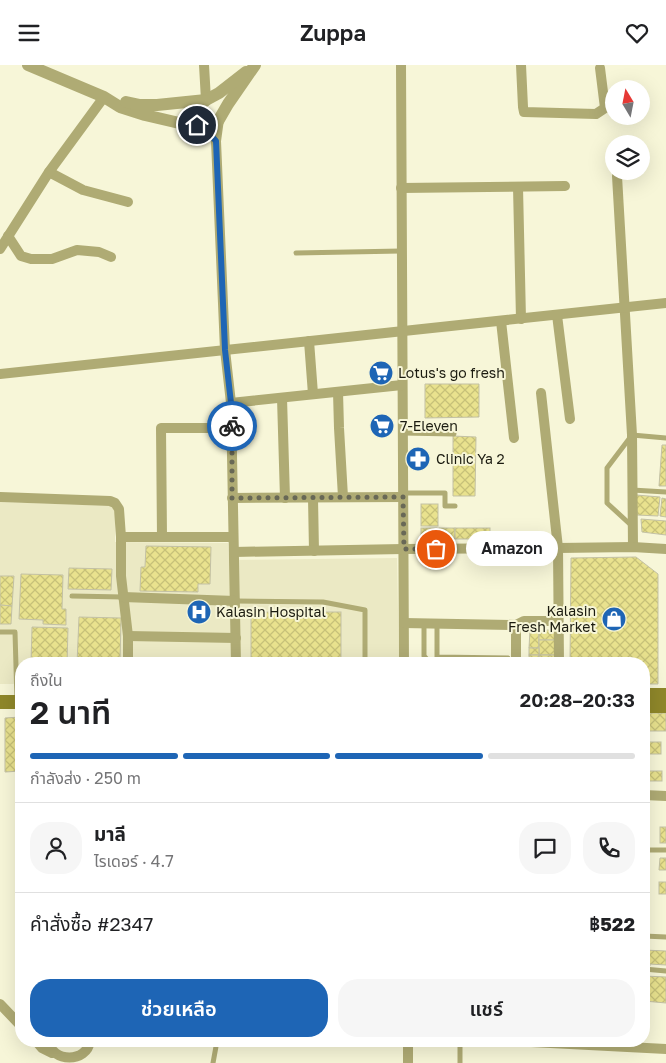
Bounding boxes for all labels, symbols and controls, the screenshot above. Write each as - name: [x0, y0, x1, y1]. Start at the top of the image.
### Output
- icon: menu: [15, 19, 43, 47]
- text: Zuppa: [300, 19, 366, 46]
- icon: heart: [623, 19, 651, 47]
- north arrow: [605, 80, 650, 125]
- map controls: [605, 80, 650, 180]
- pin: [176, 104, 218, 146]
- icon: home: [183, 111, 211, 139]
- button: layers: [605, 135, 650, 180]
- supermarket icon: Lotus's go fresh: [368, 360, 394, 386]
- place label: Lotus's go fresh: [398, 364, 505, 381]
- courier: [207, 401, 257, 451]
- icon: bike: [218, 412, 246, 440]
- supermarket icon: 7-Eleven: [369, 413, 395, 439]
- place label: 7-Eleven: [400, 417, 458, 434]
- pharmacy icon: Clinic Ya 2: [405, 446, 431, 472]
- place label: Clinic Ya 2: [436, 450, 505, 467]
- pin: [415, 528, 457, 570]
- callout: Amazon: [466, 531, 558, 567]
- icon: bag: [422, 535, 450, 563]
- text: Amazon: [481, 538, 543, 558]
- hospital icon: Kalasin Hospital: [186, 599, 212, 625]
- place label: Kalasin Fresh Market: [508, 602, 596, 635]
- place label: Kalasin Hospital: [216, 603, 326, 620]
- shop icon: Kalasin Fresh Market: [601, 606, 627, 632]
- text: ถึงใน: [30, 670, 63, 690]
- text: 20:28–20:33: [520, 688, 635, 711]
- text: 2 นาที: [30, 693, 111, 731]
- text: กำลังส่ง · 250 m: [30, 768, 141, 788]
- button: person: [30, 822, 82, 874]
- text: มาลี: [94, 822, 126, 845]
- button: chat: [519, 822, 571, 874]
- button: phone: [583, 822, 635, 874]
- text: ไรเดอร์ · 4.7: [94, 851, 174, 871]
- text: คำสั่งซื้อ #2347: [30, 912, 153, 935]
- text: ฿522: [589, 912, 635, 935]
- button: ช่วยเหลือ: [30, 979, 328, 1037]
- button: แชร์: [338, 979, 635, 1037]

